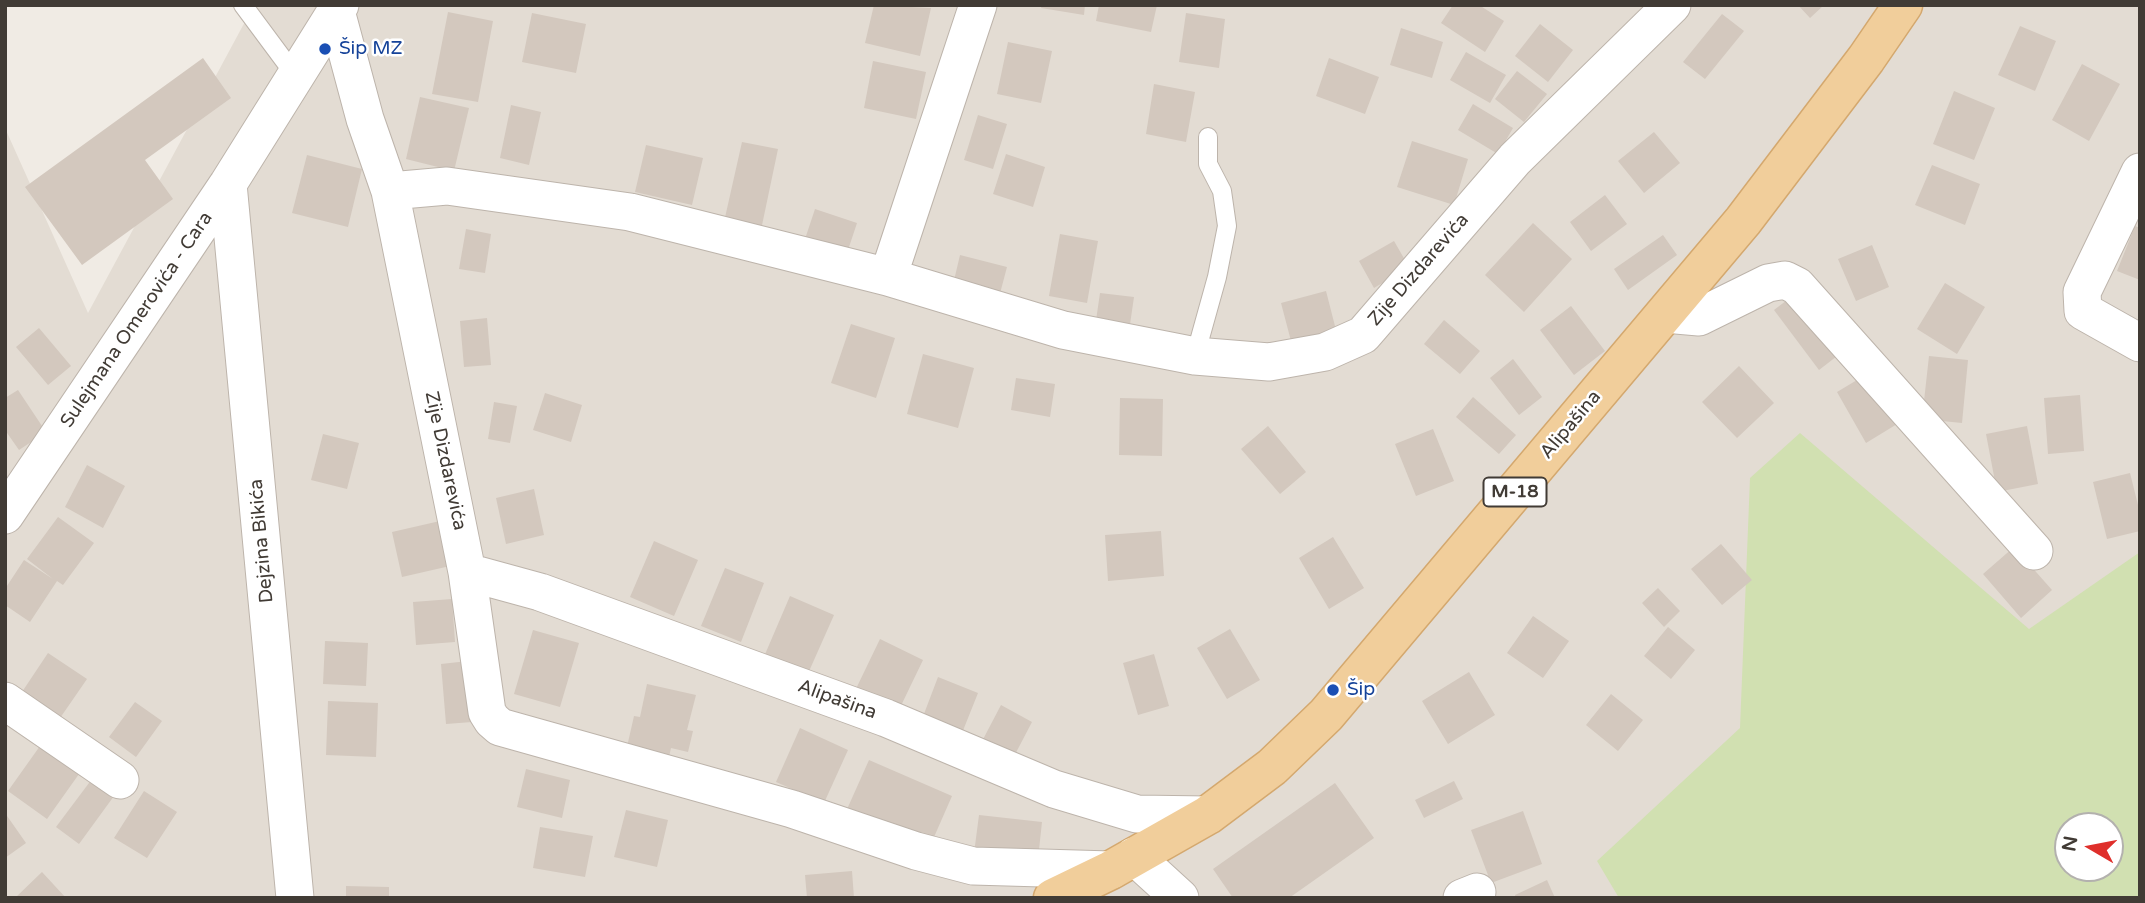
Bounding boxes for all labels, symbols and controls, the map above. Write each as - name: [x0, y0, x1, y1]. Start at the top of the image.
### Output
- place label: Šip MZ: [339, 38, 403, 60]
- marker: Šip MZ: [317, 41, 333, 57]
- street label: Sulejmana Omerovića - Cara: [56, 208, 218, 432]
- street label: Zije Dizdarevića: [1364, 209, 1474, 331]
- street label: Alipašina: [1536, 386, 1606, 464]
- street label: Zije Dizdarevića: [419, 389, 471, 533]
- street label: Dejzina Bikića: [245, 478, 279, 604]
- road number: M-18: [1484, 478, 1546, 506]
- street label: Alipašina: [794, 675, 880, 725]
- place label: Šip: [1347, 679, 1375, 701]
- marker: Šip: [1325, 682, 1341, 698]
- north arrow: [2054, 812, 2124, 882]
- text: N: [2058, 834, 2082, 853]

